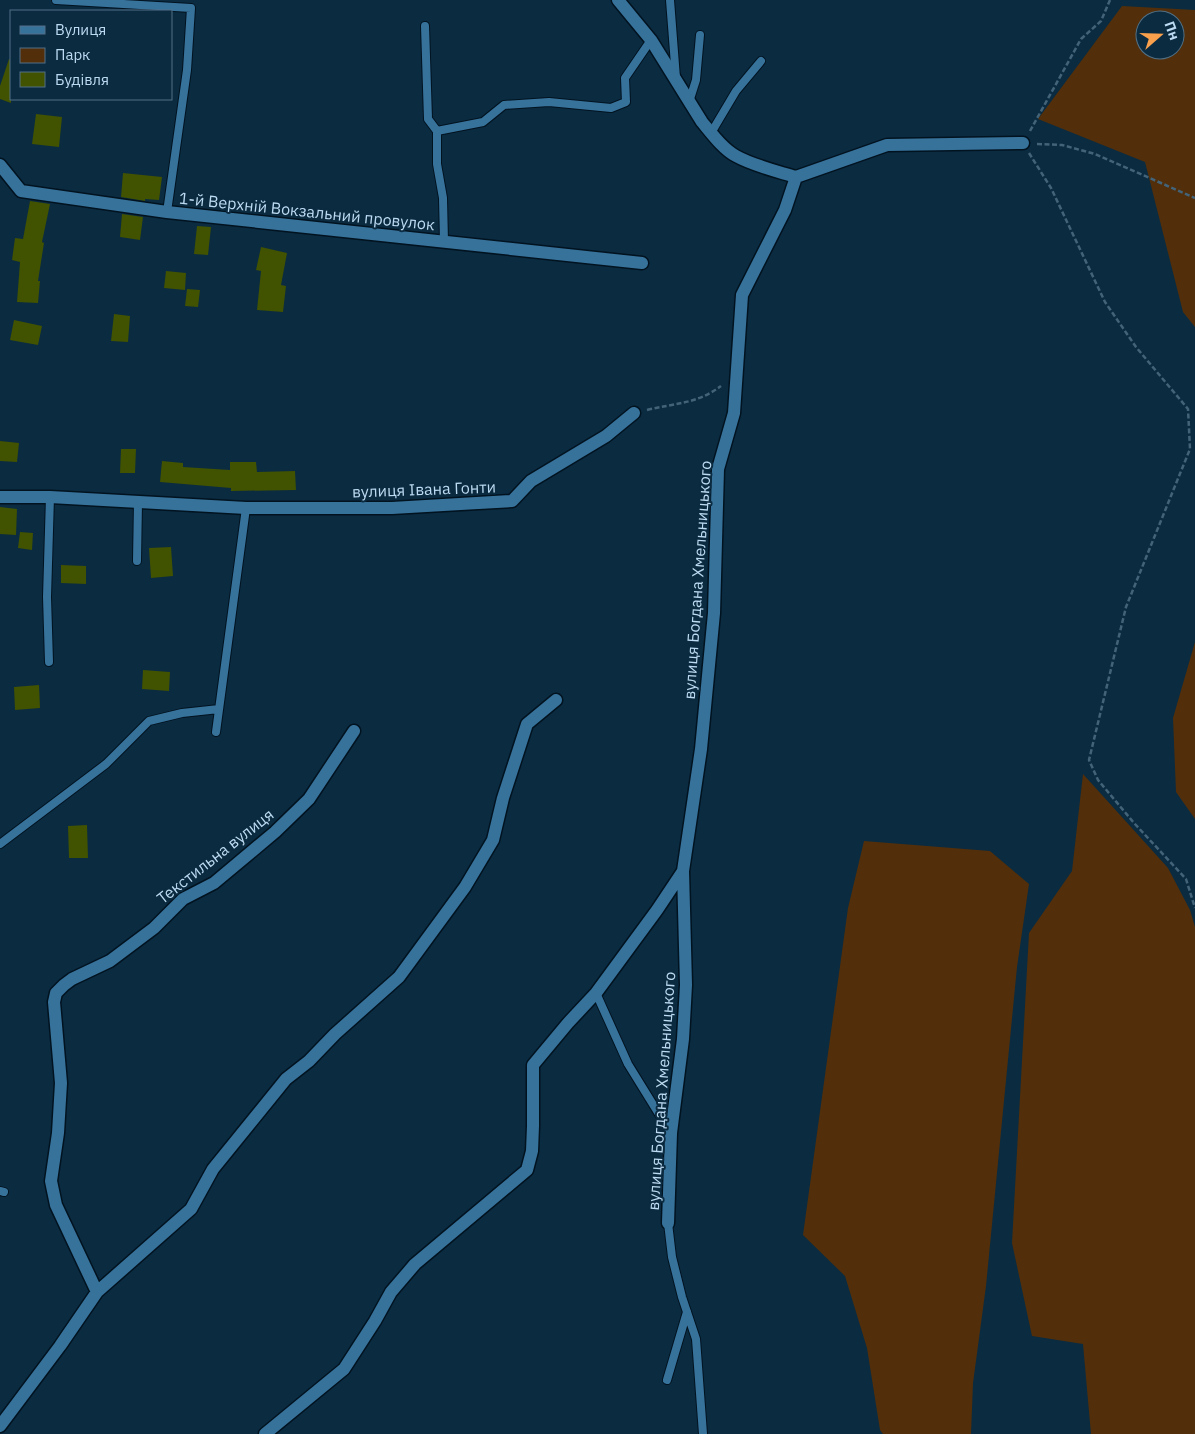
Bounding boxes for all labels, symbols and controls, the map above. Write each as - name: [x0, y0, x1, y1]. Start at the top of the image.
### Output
- legend: [10, 10, 172, 100]
- north arrow: [1135, 10, 1185, 60]
- text: Пн: [1161, 19, 1184, 42]
- text: Вулиця: [55, 20, 106, 39]
- text: Парк: [55, 45, 90, 64]
- text: Будівля: [55, 70, 109, 89]
- street label: 1-й Верхній Вокзальний провулок: [178, 188, 436, 234]
- street label: вулиця Богдана Хмельницького: [679, 460, 715, 700]
- street label: вулиця Івана Гонти: [352, 476, 496, 502]
- street label: Текстильна вулиця: [153, 804, 277, 908]
- street label: вулиця Богдана Хмельницького: [643, 971, 679, 1211]

